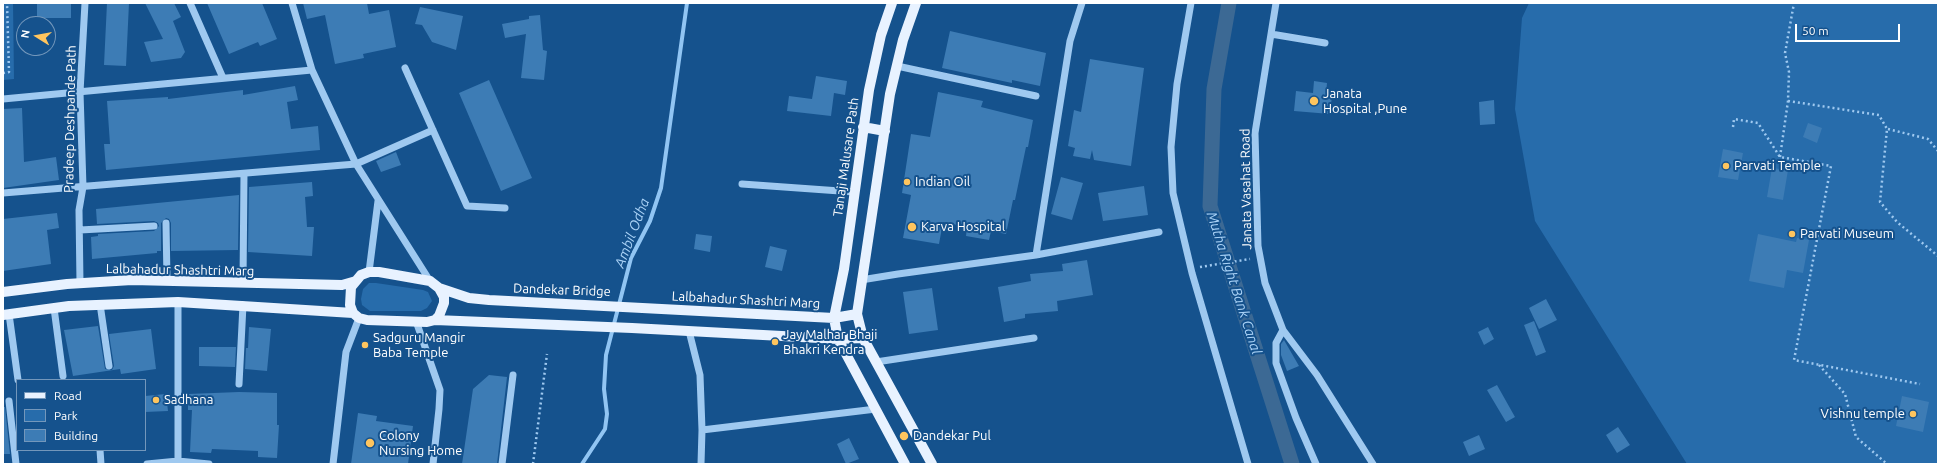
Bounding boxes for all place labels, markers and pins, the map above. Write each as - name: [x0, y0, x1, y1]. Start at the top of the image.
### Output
- place label: Janata Hospital ,Pune: [1323, 86, 1407, 117]
- marker: Janata Hospital ,Pune: [1308, 95, 1320, 107]
- place label: Parvati Temple: [1734, 158, 1821, 174]
- marker: Parvati Temple: [1721, 161, 1731, 171]
- place label: Indian Oil: [915, 174, 970, 190]
- marker: Indian Oil: [902, 177, 912, 187]
- place label: Karva Hospital: [921, 219, 1005, 235]
- marker: Karva Hospital: [906, 221, 918, 233]
- place label: Parvati Museum: [1800, 226, 1894, 242]
- marker: Parvati Museum: [1787, 229, 1797, 239]
- place label: Jay Malhar Bhaji Bhakri Kendra: [783, 327, 877, 358]
- place label: Sadguru Mangir Baba Temple: [373, 330, 465, 361]
- marker: Jay Malhar Bhaji Bhakri Kendra: [770, 337, 780, 347]
- marker: Sadguru Mangir Baba Temple: [360, 340, 370, 350]
- place label: Sadhana: [164, 392, 213, 408]
- marker: Sadhana: [151, 395, 161, 405]
- place label: Vishnu temple: [1821, 406, 1905, 422]
- marker: Vishnu temple: [1908, 409, 1918, 419]
- place label: Colony Nursing Home: [379, 428, 462, 459]
- place label: Dandekar Pul: [913, 428, 991, 444]
- marker: Dandekar Pul: [898, 430, 910, 442]
- marker: Colony Nursing Home: [364, 437, 376, 449]

